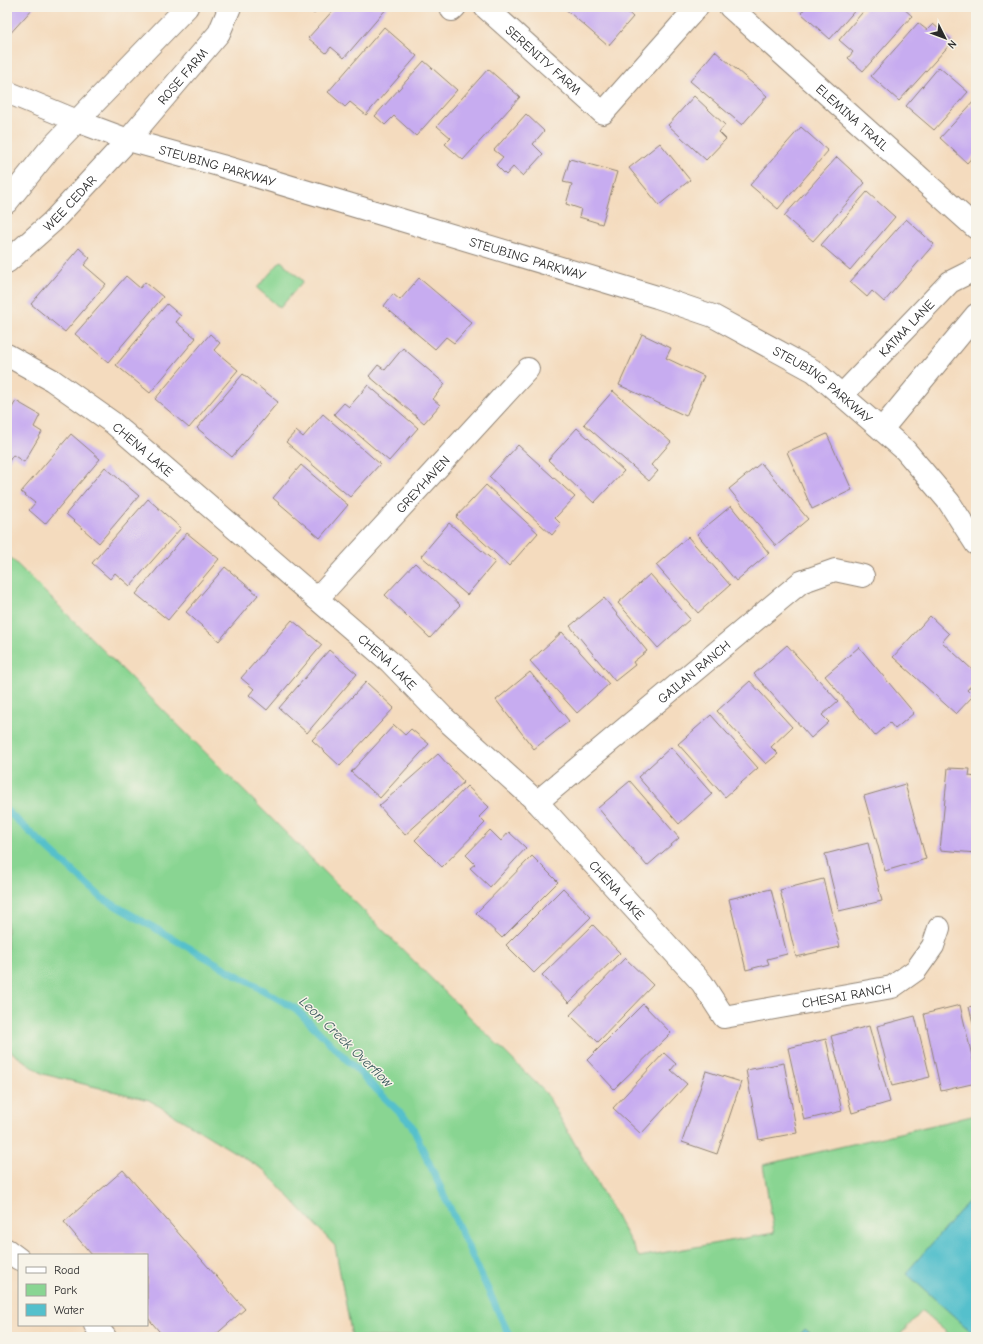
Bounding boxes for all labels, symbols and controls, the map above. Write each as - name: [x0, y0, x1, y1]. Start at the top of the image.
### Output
- north arrow: [925, 18, 965, 58]
- street label: SERENITY FARM: [503, 22, 585, 98]
- text: N: [945, 37, 959, 51]
- street label: ROSE FARM: [154, 45, 211, 107]
- street label: ELEMINA TRAIL: [813, 81, 892, 154]
- street label: STEUBING PARKWAY: [157, 141, 278, 189]
- street label: WEE CEDAR: [40, 172, 99, 234]
- street label: STEUBING PARKWAY: [468, 233, 588, 283]
- street label: KATMA LANE: [876, 296, 937, 359]
- street label: STEUBING PARKWAY: [770, 343, 876, 426]
- street label: CHENA LAKE: [110, 419, 177, 479]
- street label: GREYHAVEN: [392, 452, 452, 516]
- street label: CHENA LAKE: [355, 631, 420, 693]
- street label: GAILAN RANCH: [654, 637, 733, 706]
- street label: CHENA LAKE: [586, 857, 648, 923]
- street label: CHESAI RANCH: [801, 980, 893, 1010]
- water label: Leon Creek Overflow: [296, 993, 397, 1091]
- legend: [18, 1254, 148, 1326]
- text: Road: [54, 1263, 80, 1277]
- text: Park: [54, 1283, 77, 1297]
- text: Water: [54, 1303, 84, 1317]

